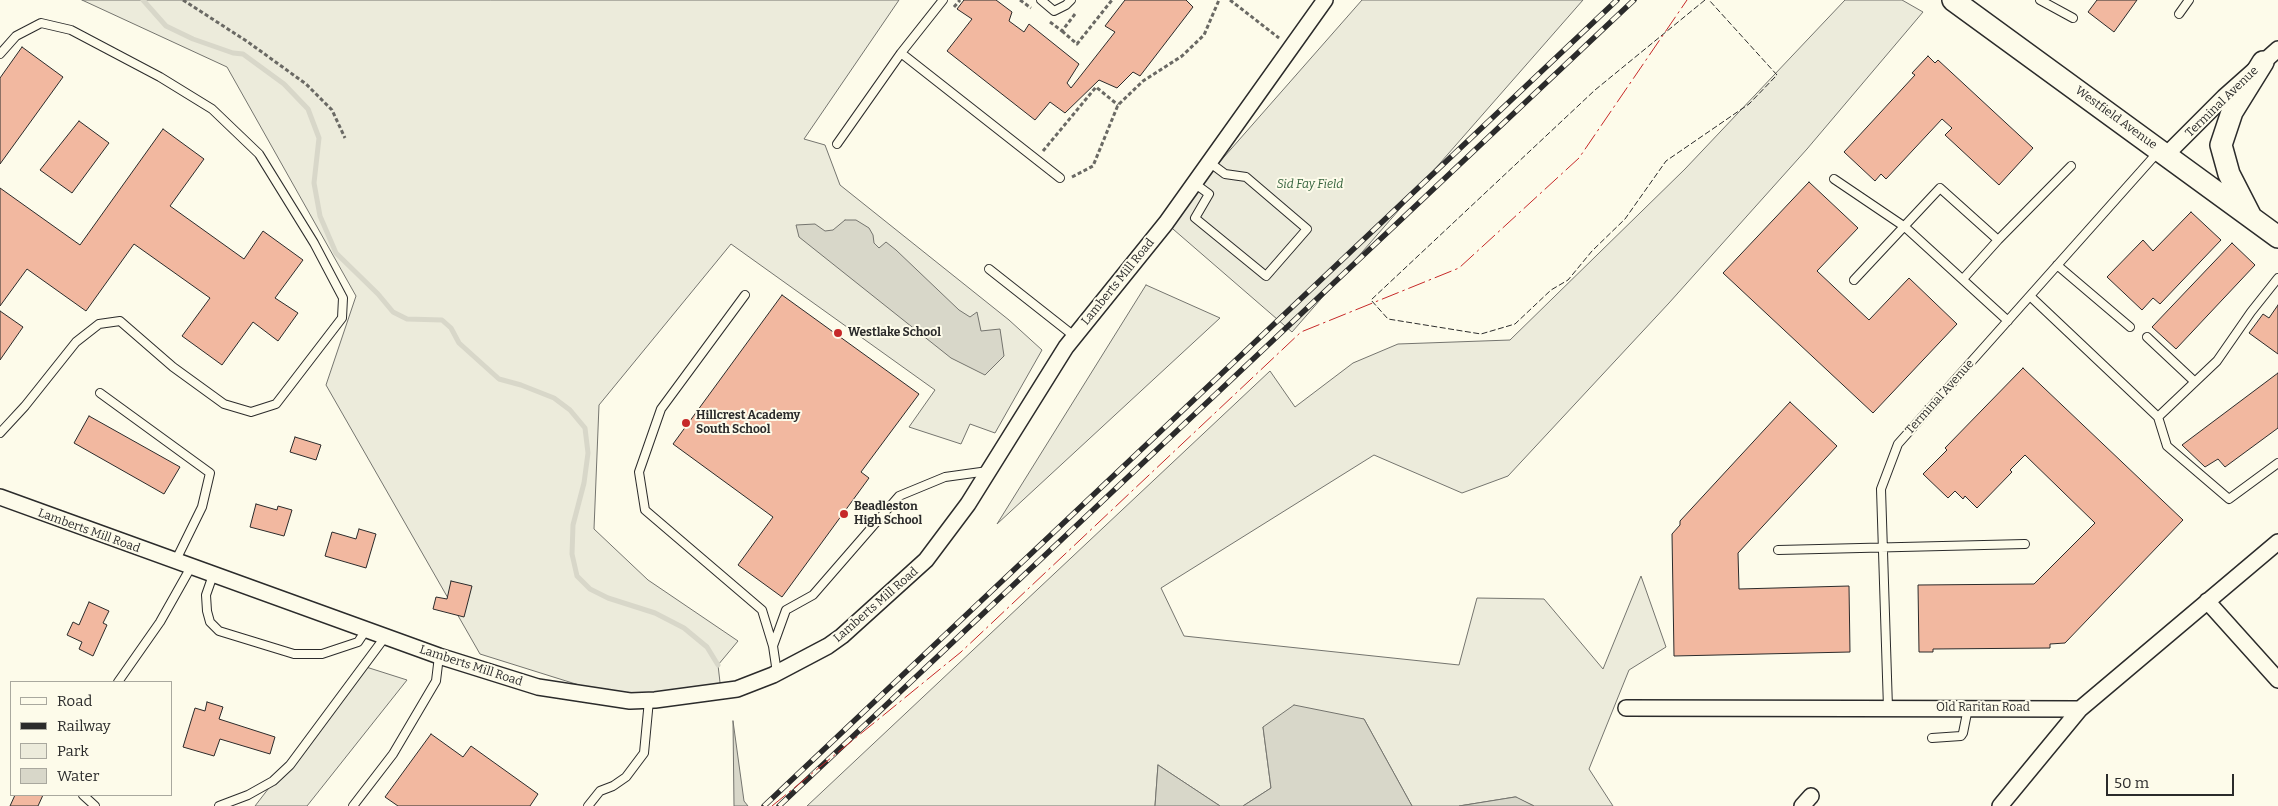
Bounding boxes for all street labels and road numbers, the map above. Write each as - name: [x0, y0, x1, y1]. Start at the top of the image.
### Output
- street label: Terminal Avenue: [2183, 64, 2261, 140]
- street label: Westfield Avenue: [2072, 83, 2160, 153]
- street label: Lamberts Mill Road: [1079, 236, 1157, 328]
- street label: Terminal Avenue: [1903, 357, 1977, 437]
- street label: Lamberts Mill Road: [36, 506, 142, 556]
- street label: Lamberts Mill Road: [831, 564, 921, 646]
- street label: Lamberts Mill Road: [418, 643, 524, 689]
- street label: Old Raritan Road: [1936, 701, 2030, 715]

